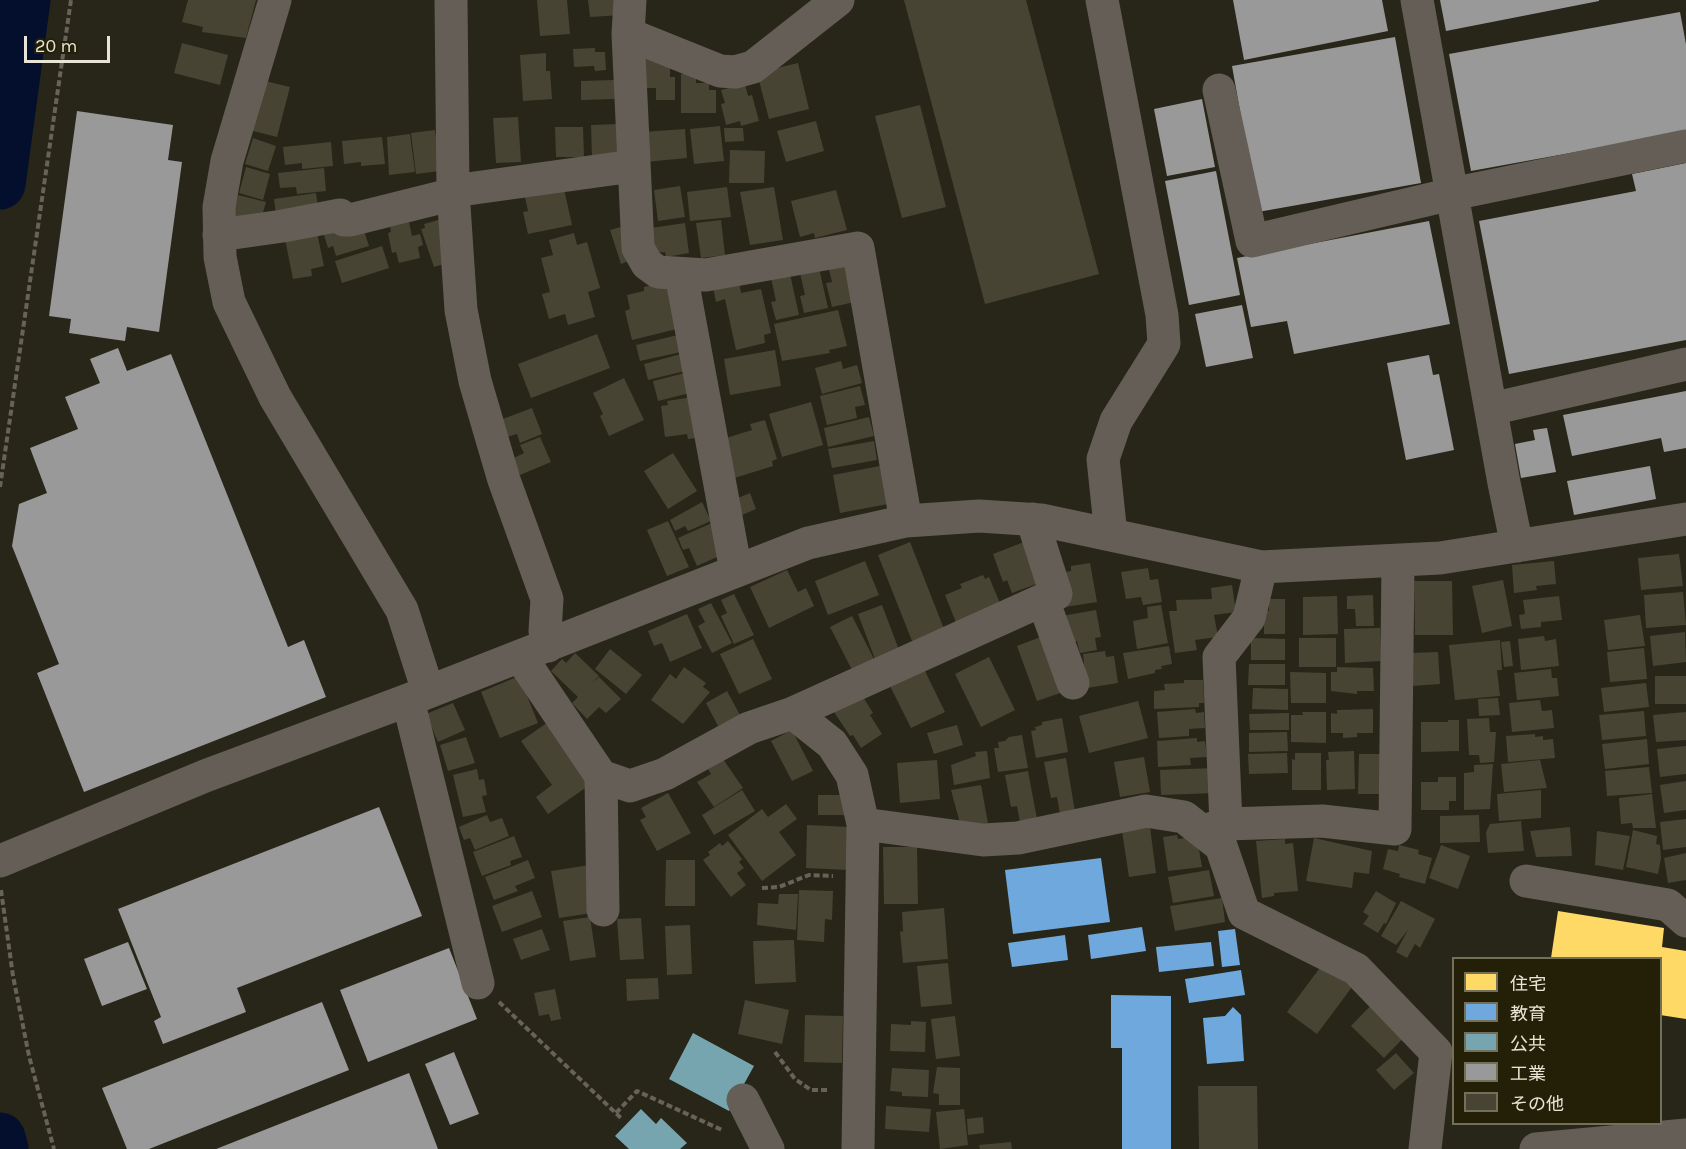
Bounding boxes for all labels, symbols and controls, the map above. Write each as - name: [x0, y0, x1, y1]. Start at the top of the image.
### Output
- scale bar: [27, 24, 112, 62]
- text: 20 m: [35, 35, 77, 57]
- legend: [1452, 957, 1662, 1125]
- text: 住宅: [1510, 973, 1546, 995]
- text: 教育: [1510, 1003, 1546, 1025]
- text: 公共: [1510, 1033, 1546, 1055]
- text: 工業: [1510, 1063, 1546, 1085]
- text: その他: [1510, 1093, 1564, 1115]

